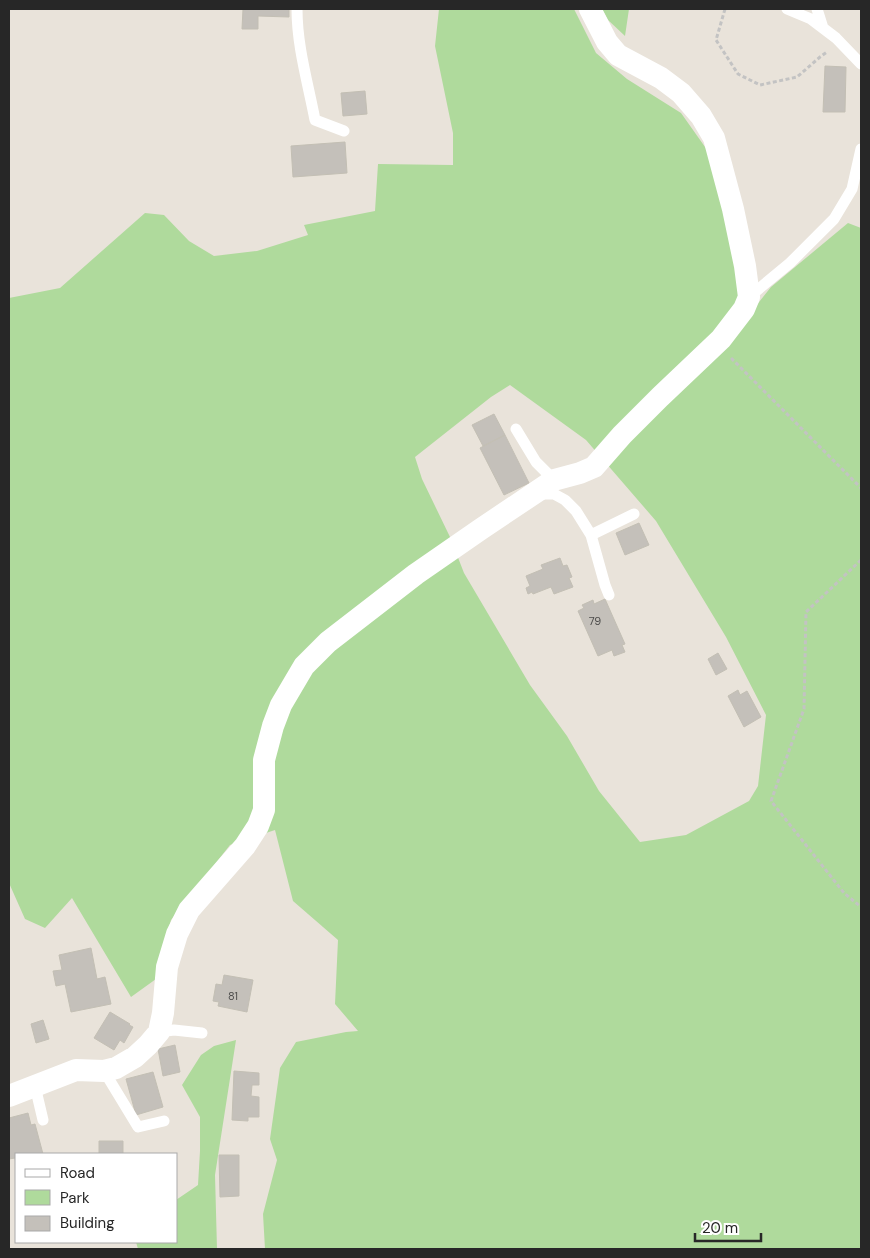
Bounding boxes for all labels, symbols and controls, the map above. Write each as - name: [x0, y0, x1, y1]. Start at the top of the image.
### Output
- house number: 79: [589, 614, 601, 628]
- house number: 81: [228, 989, 238, 1003]
- legend: [15, 1153, 178, 1243]
- text: Road: [60, 1163, 95, 1183]
- text: Park: [60, 1188, 90, 1208]
- scale bar: [695, 1210, 761, 1242]
- text: Building: [60, 1213, 115, 1233]
- text: 20 m: [702, 1218, 738, 1238]

